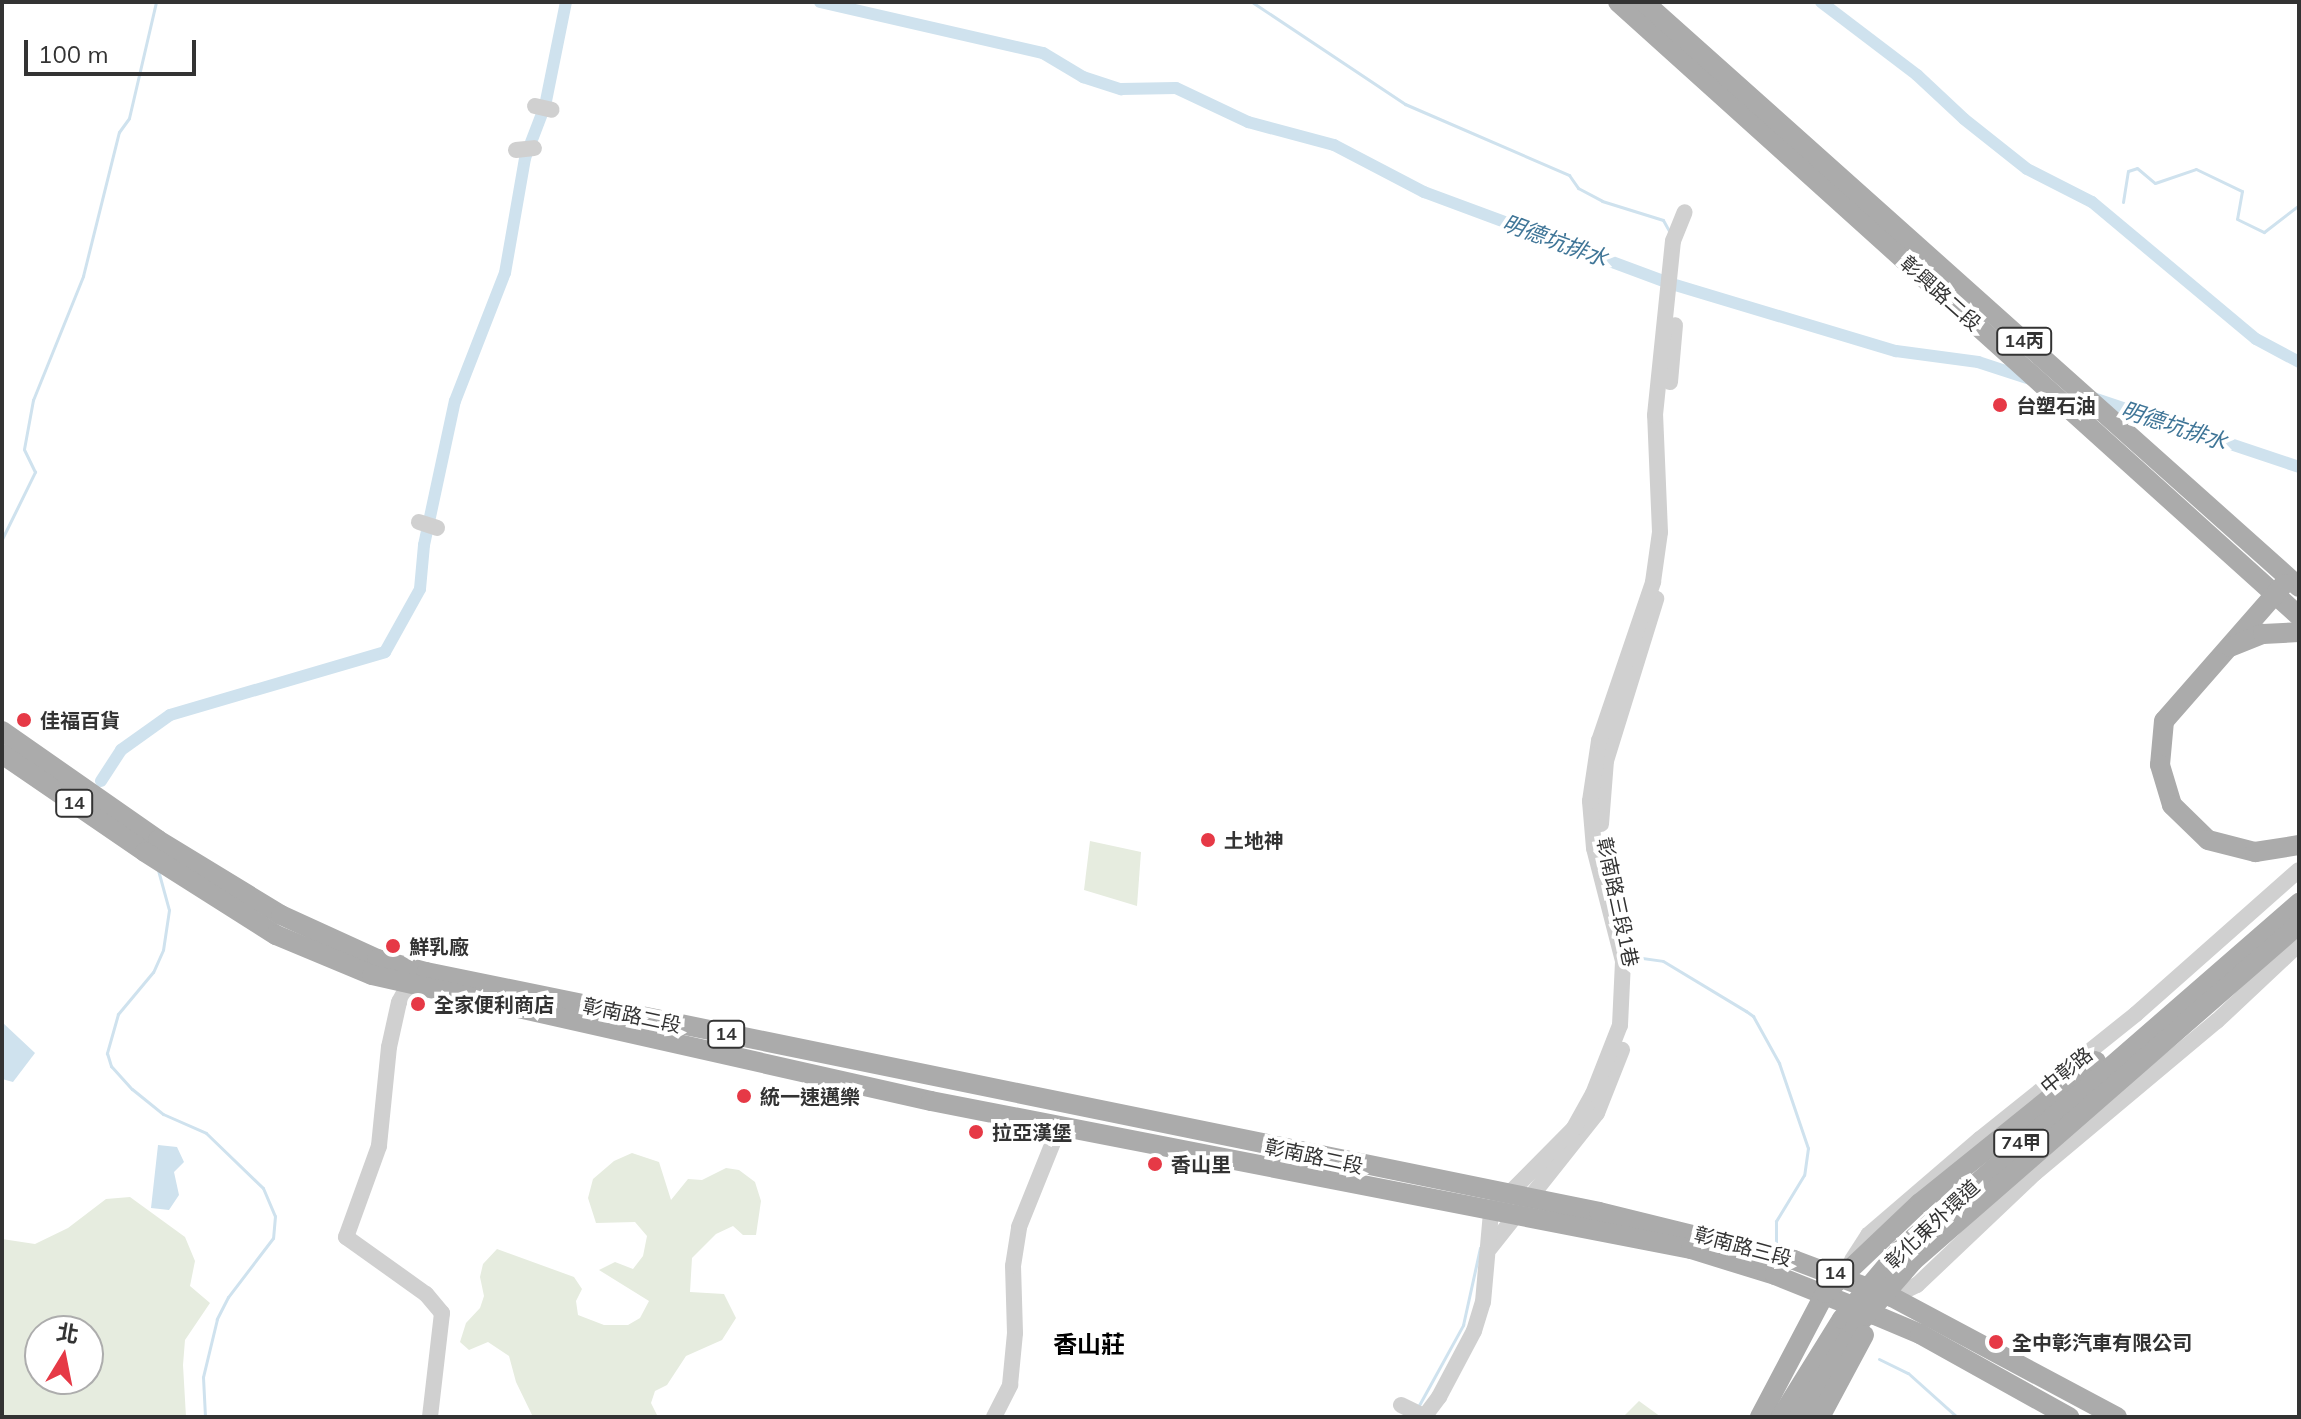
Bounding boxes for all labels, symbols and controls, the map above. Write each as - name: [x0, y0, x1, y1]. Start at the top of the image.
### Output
- scale bar: [28, 24, 200, 74]
- text: 100 m: [38, 39, 109, 69]
- water label: 明德坑排水: [1499, 210, 1611, 272]
- street label: 彰興路二段: [1896, 251, 1986, 335]
- road number: 14丙: [1996, 327, 2052, 355]
- place label: 台塑石油: [2016, 393, 2096, 417]
- marker: 台塑石油: [1991, 396, 2009, 414]
- water label: 明德坑排水: [2118, 396, 2230, 456]
- place label: 佳福百貨: [40, 708, 120, 732]
- marker: 佳福百貨: [15, 711, 33, 729]
- road number: 14: [54, 789, 94, 817]
- place label: 土地神: [1224, 828, 1284, 852]
- marker: 土地神: [1199, 831, 1217, 849]
- street label: 彰南路三段1巷: [1593, 835, 1643, 969]
- place label: 鮮乳廠: [409, 934, 469, 958]
- marker: 鮮乳廠: [384, 937, 402, 955]
- place label: 全家便利商店: [434, 992, 554, 1016]
- street label: 彰南路二段: [581, 993, 683, 1037]
- marker: 全家便利商店: [409, 995, 427, 1013]
- road number: 14: [706, 1020, 746, 1048]
- street label: 中彰路: [2035, 1042, 2097, 1098]
- place label: 統一速邁樂: [760, 1084, 860, 1108]
- marker: 統一速邁樂: [735, 1087, 753, 1105]
- place label: 拉亞漢堡: [992, 1120, 1072, 1144]
- marker: 拉亞漢堡: [967, 1123, 985, 1141]
- road number: 74甲: [1993, 1129, 2049, 1157]
- street label: 彰南路二段: [1263, 1134, 1365, 1178]
- place label: 香山里: [1171, 1152, 1231, 1176]
- marker: 香山里: [1146, 1155, 1164, 1173]
- street label: 彰化東外環道: [1880, 1174, 1984, 1274]
- street label: 彰南路三段: [1692, 1221, 1794, 1271]
- road number: 14: [1815, 1259, 1855, 1287]
- north arrow: [24, 1315, 104, 1395]
- text: 北: [55, 1318, 81, 1349]
- place label: 全中彰汽車有限公司: [2012, 1330, 2192, 1354]
- district label: 香山莊: [1053, 1331, 1125, 1359]
- marker: 全中彰汽車有限公司: [1987, 1333, 2005, 1351]

